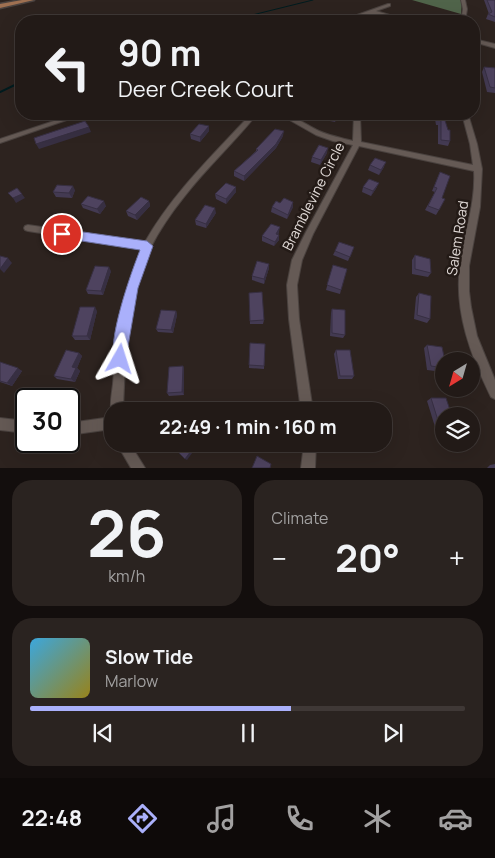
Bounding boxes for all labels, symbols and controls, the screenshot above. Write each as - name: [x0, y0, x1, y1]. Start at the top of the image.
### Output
- text: 90 m: [118, 29, 201, 77]
- icon: left: [35, 35, 100, 100]
- text: Deer Creek Court: [118, 74, 294, 104]
- street label: Bramblevine Circle: [277, 139, 349, 253]
- street label: Salem Road: [442, 199, 472, 277]
- pin: [41, 213, 83, 255]
- icon: arrive: [48, 220, 76, 248]
- position arrow: [93, 332, 145, 384]
- north arrow: [435, 352, 480, 398]
- map controls: [435, 352, 480, 452]
- speed limit sign: 30: [15, 388, 80, 453]
- button: layers: [435, 407, 480, 452]
- text: 22:49 · 1 min · 160 m: [159, 414, 337, 440]
- text: 26: [87, 488, 166, 577]
- text: Climate: [272, 507, 328, 529]
- text: 20°: [335, 531, 400, 583]
- text: −: [272, 539, 287, 577]
- text: +: [449, 539, 465, 577]
- text: km/h: [108, 565, 145, 587]
- text: Slow Tide: [105, 644, 193, 670]
- text: Marlow: [105, 670, 158, 692]
- icon: previous: [89, 719, 117, 747]
- icon: pause: [234, 719, 262, 747]
- icon: next: [379, 719, 407, 747]
- icon: directions: [125, 801, 160, 836]
- icon: music: [204, 801, 239, 836]
- icon: phone: [282, 801, 317, 836]
- icon: climate: [360, 801, 395, 836]
- icon: car: [438, 801, 473, 836]
- text: 22:48: [22, 803, 82, 833]

